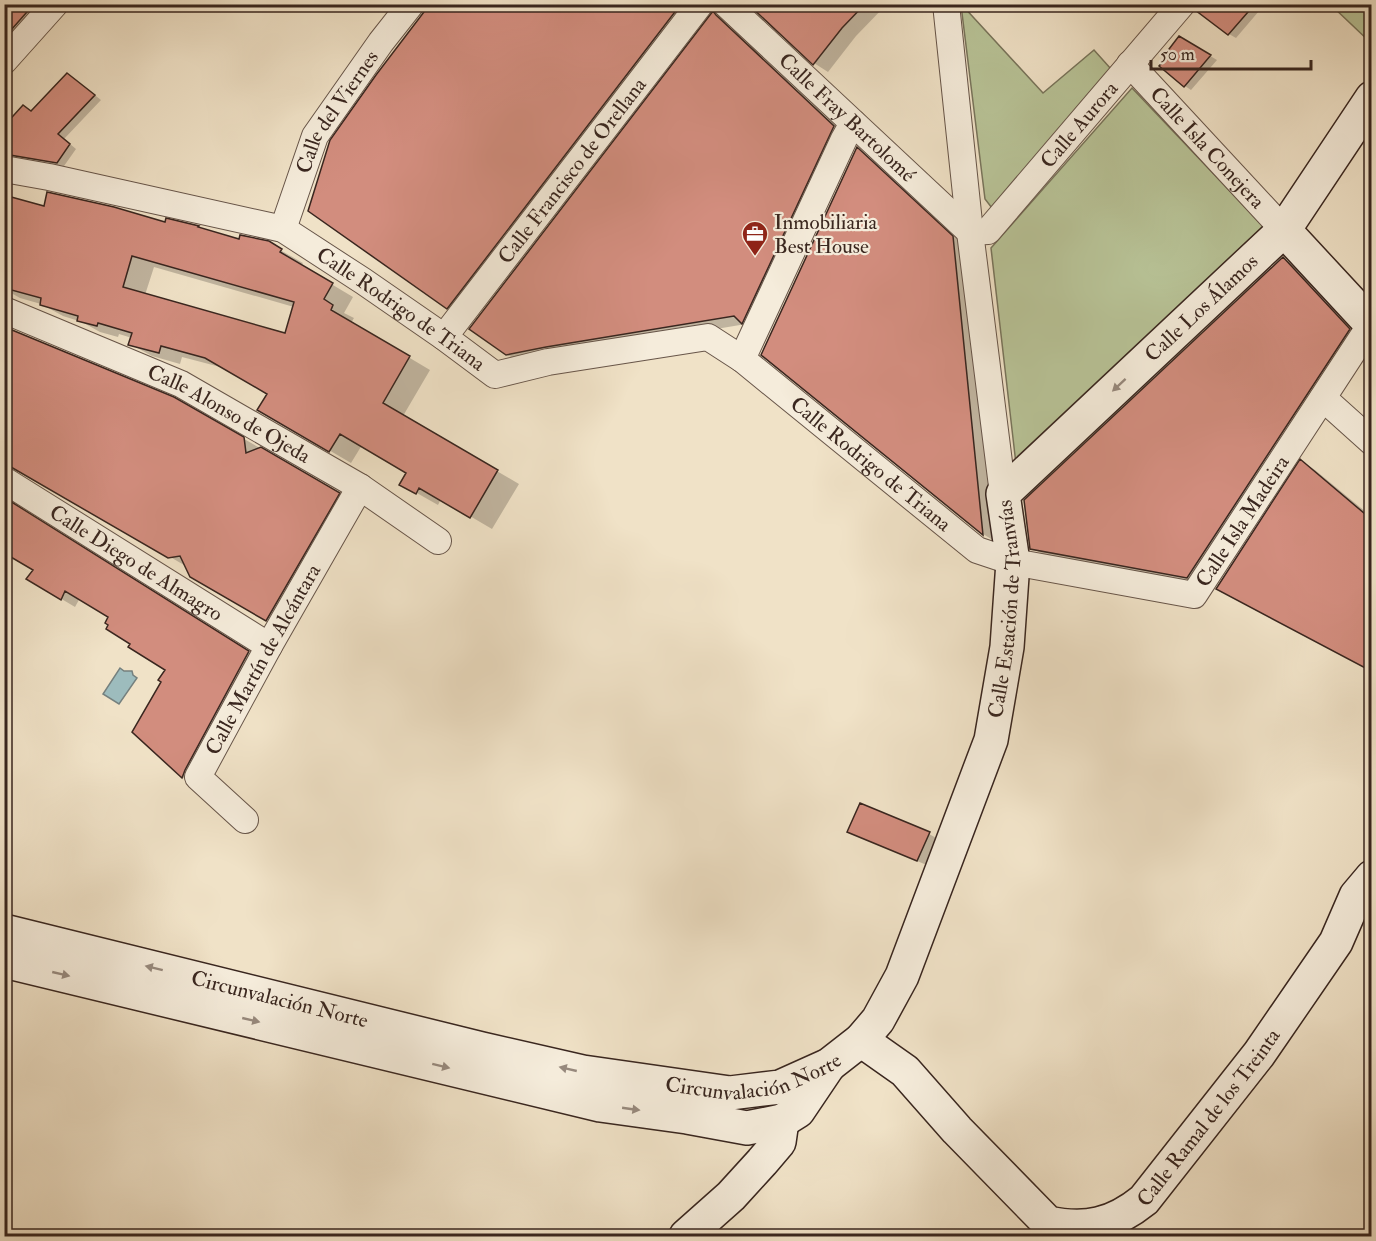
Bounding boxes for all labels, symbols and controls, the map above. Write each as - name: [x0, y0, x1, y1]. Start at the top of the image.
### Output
- scale bar: [1151, 33, 1312, 71]
- text: 50 m: [1160, 43, 1195, 66]
- street label: Calle del Viernes: [290, 45, 385, 177]
- street label: Calle Fray Bartolomé: [773, 47, 921, 188]
- street label: Calle Francisco de Orellana: [492, 72, 653, 269]
- street label: Calle Aurora: [1035, 75, 1124, 174]
- street label: Calle Isla Conejera: [1144, 81, 1271, 215]
- place label: Inmobiliaria Best House: [774, 209, 877, 260]
- office icon: Inmobiliaria Best House: [740, 219, 770, 257]
- street label: Calle Rodrigo de Triana: [311, 241, 491, 377]
- street label: Calle Los Álamos: [1139, 248, 1264, 368]
- street label: Calle Alonso de Ojeda: [143, 358, 316, 470]
- one-way arrow: [1112, 378, 1127, 392]
- street label: Calle Rodrigo de Triana: [785, 391, 957, 538]
- street label: Calle Isla Madeira: [1190, 450, 1296, 592]
- street label: Calle Estación de Tranvías: [982, 498, 1027, 720]
- street label: Calle Diego de Almagro: [44, 499, 228, 628]
- street label: Calle Martín de Alcántara: [200, 559, 327, 760]
- one-way arrow: [145, 963, 163, 973]
- street label: Circunvalación Norte: [188, 965, 371, 1034]
- one-way arrow: [52, 970, 71, 980]
- one-way arrow: [242, 1015, 260, 1025]
- street label: Calle Ramal de los Treinta: [1131, 1023, 1287, 1212]
- street label: Circunvalación Norte: [664, 1047, 847, 1107]
- one-way arrow: [431, 1061, 450, 1071]
- one-way arrow: [559, 1063, 577, 1073]
- one-way arrow: [621, 1104, 640, 1114]

